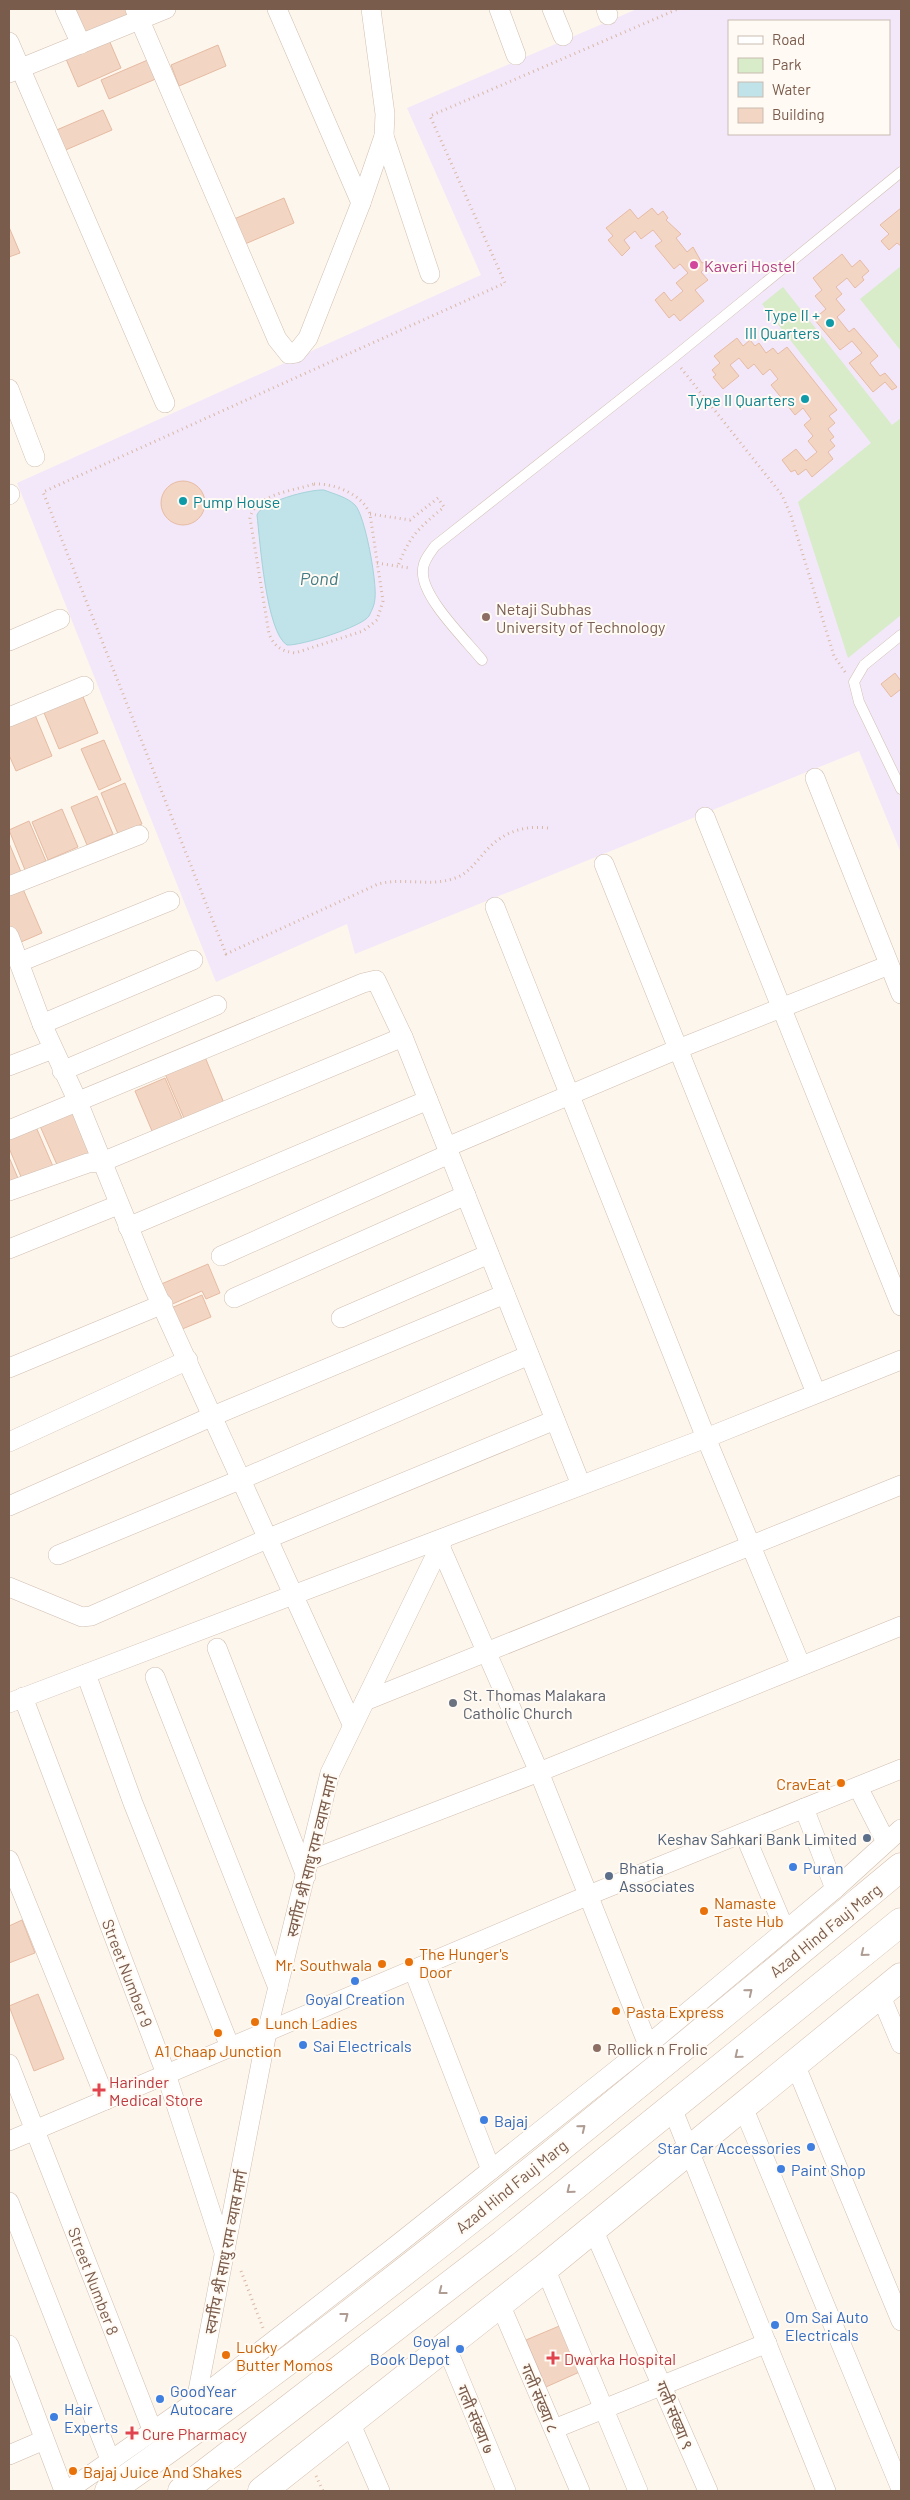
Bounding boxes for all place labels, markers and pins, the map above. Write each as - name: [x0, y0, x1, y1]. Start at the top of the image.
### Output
- place label: Kaveri Hostel: [704, 256, 795, 275]
- marker: Kaveri Hostel: [688, 259, 700, 271]
- place label: Type II + III Quarters: [745, 305, 820, 342]
- marker: Type II + III Quarters: [824, 317, 836, 329]
- place label: Type II Quarters: [688, 390, 795, 409]
- marker: Type II Quarters: [799, 393, 811, 405]
- place label: Pump House: [193, 492, 280, 511]
- marker: Pump House: [177, 495, 189, 507]
- place label: Netaji Subhas University of Technology: [496, 599, 666, 636]
- marker: Netaji Subhas University of Technology: [480, 611, 492, 623]
- place label: St. Thomas Malakara Catholic Church: [463, 1685, 606, 1722]
- marker: St. Thomas Malakara Catholic Church: [447, 1697, 459, 1709]
- place label: CravEat: [776, 1774, 831, 1793]
- marker: CravEat: [835, 1777, 847, 1789]
- place label: Keshav Sahkari Bank Limited: [657, 1829, 857, 1848]
- marker: Keshav Sahkari Bank Limited: [861, 1832, 873, 1844]
- place label: Bhatia Associates: [619, 1858, 695, 1895]
- place label: Puran: [803, 1858, 844, 1877]
- marker: Puran: [787, 1861, 799, 1873]
- marker: Bhatia Associates: [603, 1870, 615, 1882]
- place label: Namaste Taste Hub: [714, 1893, 784, 1930]
- marker: Namaste Taste Hub: [698, 1905, 710, 1917]
- place label: The Hunger's Door: [419, 1944, 509, 1981]
- place label: Mr. Southwala: [275, 1955, 372, 1974]
- marker: The Hunger's Door: [403, 1956, 415, 1968]
- marker: Mr. Southwala: [376, 1958, 388, 1970]
- marker: Goyal Creation: [349, 1975, 361, 1987]
- place label: Goyal Creation: [305, 1989, 405, 2008]
- place label: Pasta Express: [626, 2002, 724, 2021]
- marker: Pasta Express: [610, 2005, 622, 2017]
- place label: Lunch Ladies: [265, 2013, 357, 2032]
- marker: Lunch Ladies: [249, 2016, 261, 2028]
- marker: A1 Chaap Junction: [212, 2027, 224, 2039]
- place label: Sai Electricals: [313, 2036, 412, 2055]
- marker: Sai Electricals: [297, 2039, 309, 2051]
- place label: Rollick n Frolic: [607, 2039, 708, 2058]
- place label: A1 Chaap Junction: [154, 2041, 282, 2060]
- marker: Rollick n Frolic: [591, 2042, 603, 2054]
- place label: Harinder Medical Store: [109, 2072, 203, 2109]
- marker: Harinder Medical Store: [93, 2084, 105, 2096]
- place label: Bajaj: [494, 2111, 528, 2130]
- marker: Bajaj: [478, 2114, 490, 2126]
- place label: Star Car Accessories: [658, 2138, 801, 2157]
- marker: Star Car Accessories: [805, 2141, 817, 2153]
- place label: Paint Shop: [791, 2160, 866, 2179]
- marker: Paint Shop: [775, 2163, 787, 2175]
- place label: Om Sai Auto Electricals: [785, 2307, 869, 2344]
- marker: Om Sai Auto Electricals: [769, 2319, 781, 2331]
- place label: Goyal Book Depot: [370, 2331, 450, 2368]
- place label: Lucky Butter Momos: [236, 2337, 333, 2374]
- marker: Goyal Book Depot: [454, 2343, 466, 2355]
- marker: Lucky Butter Momos: [220, 2349, 232, 2361]
- place label: Dwarka Hospital: [564, 2349, 676, 2368]
- marker: Dwarka Hospital: [546, 2351, 560, 2365]
- place label: GoodYear Autocare: [170, 2381, 237, 2418]
- marker: GoodYear Autocare: [154, 2393, 166, 2405]
- place label: Hair Experts: [64, 2399, 118, 2436]
- marker: Hair Experts: [48, 2411, 60, 2423]
- place label: Cure Pharmacy: [142, 2424, 248, 2443]
- marker: Cure Pharmacy: [126, 2427, 138, 2439]
- place label: Bajaj Juice And Shakes: [83, 2462, 242, 2481]
- marker: Bajaj Juice And Shakes: [67, 2465, 79, 2477]

